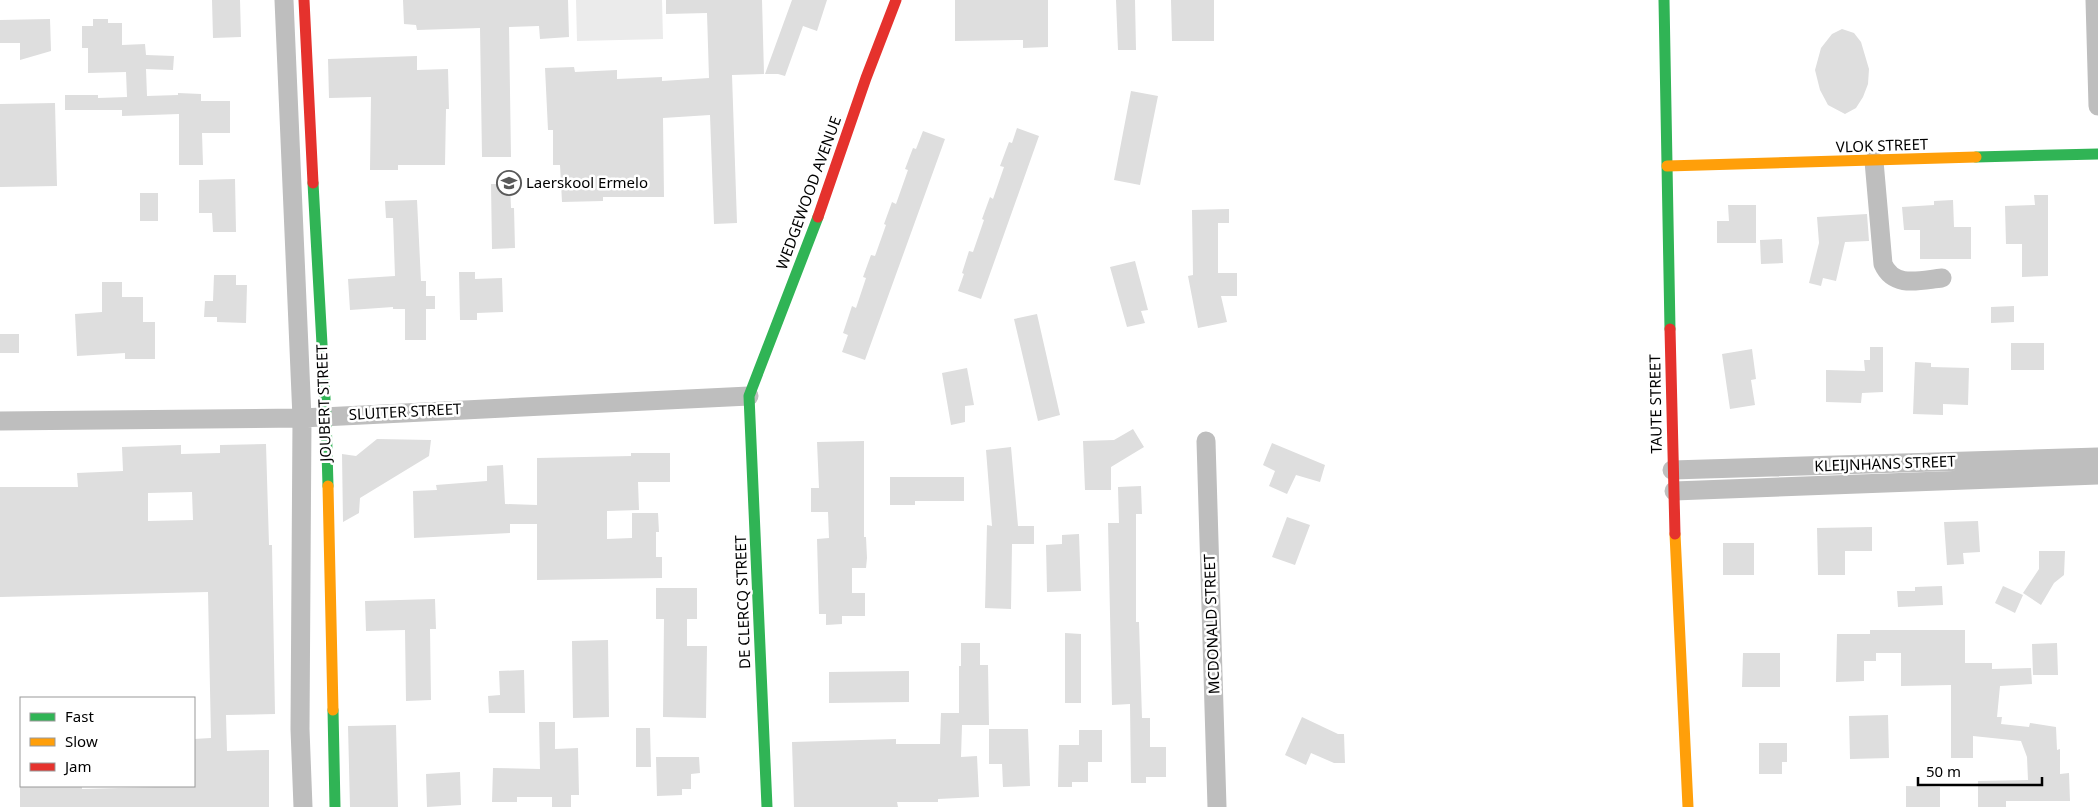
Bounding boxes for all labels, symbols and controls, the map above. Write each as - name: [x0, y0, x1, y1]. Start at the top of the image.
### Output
- street label: WEDGEWOOD AVENUE: [771, 113, 845, 272]
- street label: VLOK STREET: [1835, 133, 1929, 157]
- school or university icon: Laerskool Ermelo: [496, 170, 522, 196]
- place label: Laerskool Ermelo: [526, 172, 648, 192]
- street label: JOUBERT STREET: [311, 343, 335, 464]
- street label: TAUTE STREET: [1644, 354, 1666, 454]
- street label: SLUITER STREET: [348, 398, 462, 424]
- street label: KLEIJNHANS STREET: [1814, 451, 1957, 475]
- street label: DE CLERCQ STREET: [730, 534, 754, 669]
- street label: MCDONALD STREET: [1199, 553, 1223, 695]
- legend: [20, 697, 195, 787]
- text: Fast: [65, 706, 94, 726]
- text: Slow: [65, 731, 98, 751]
- scale bar: [1918, 754, 2042, 786]
- text: Jam: [63, 756, 92, 776]
- text: 50 m: [1926, 761, 1961, 781]

